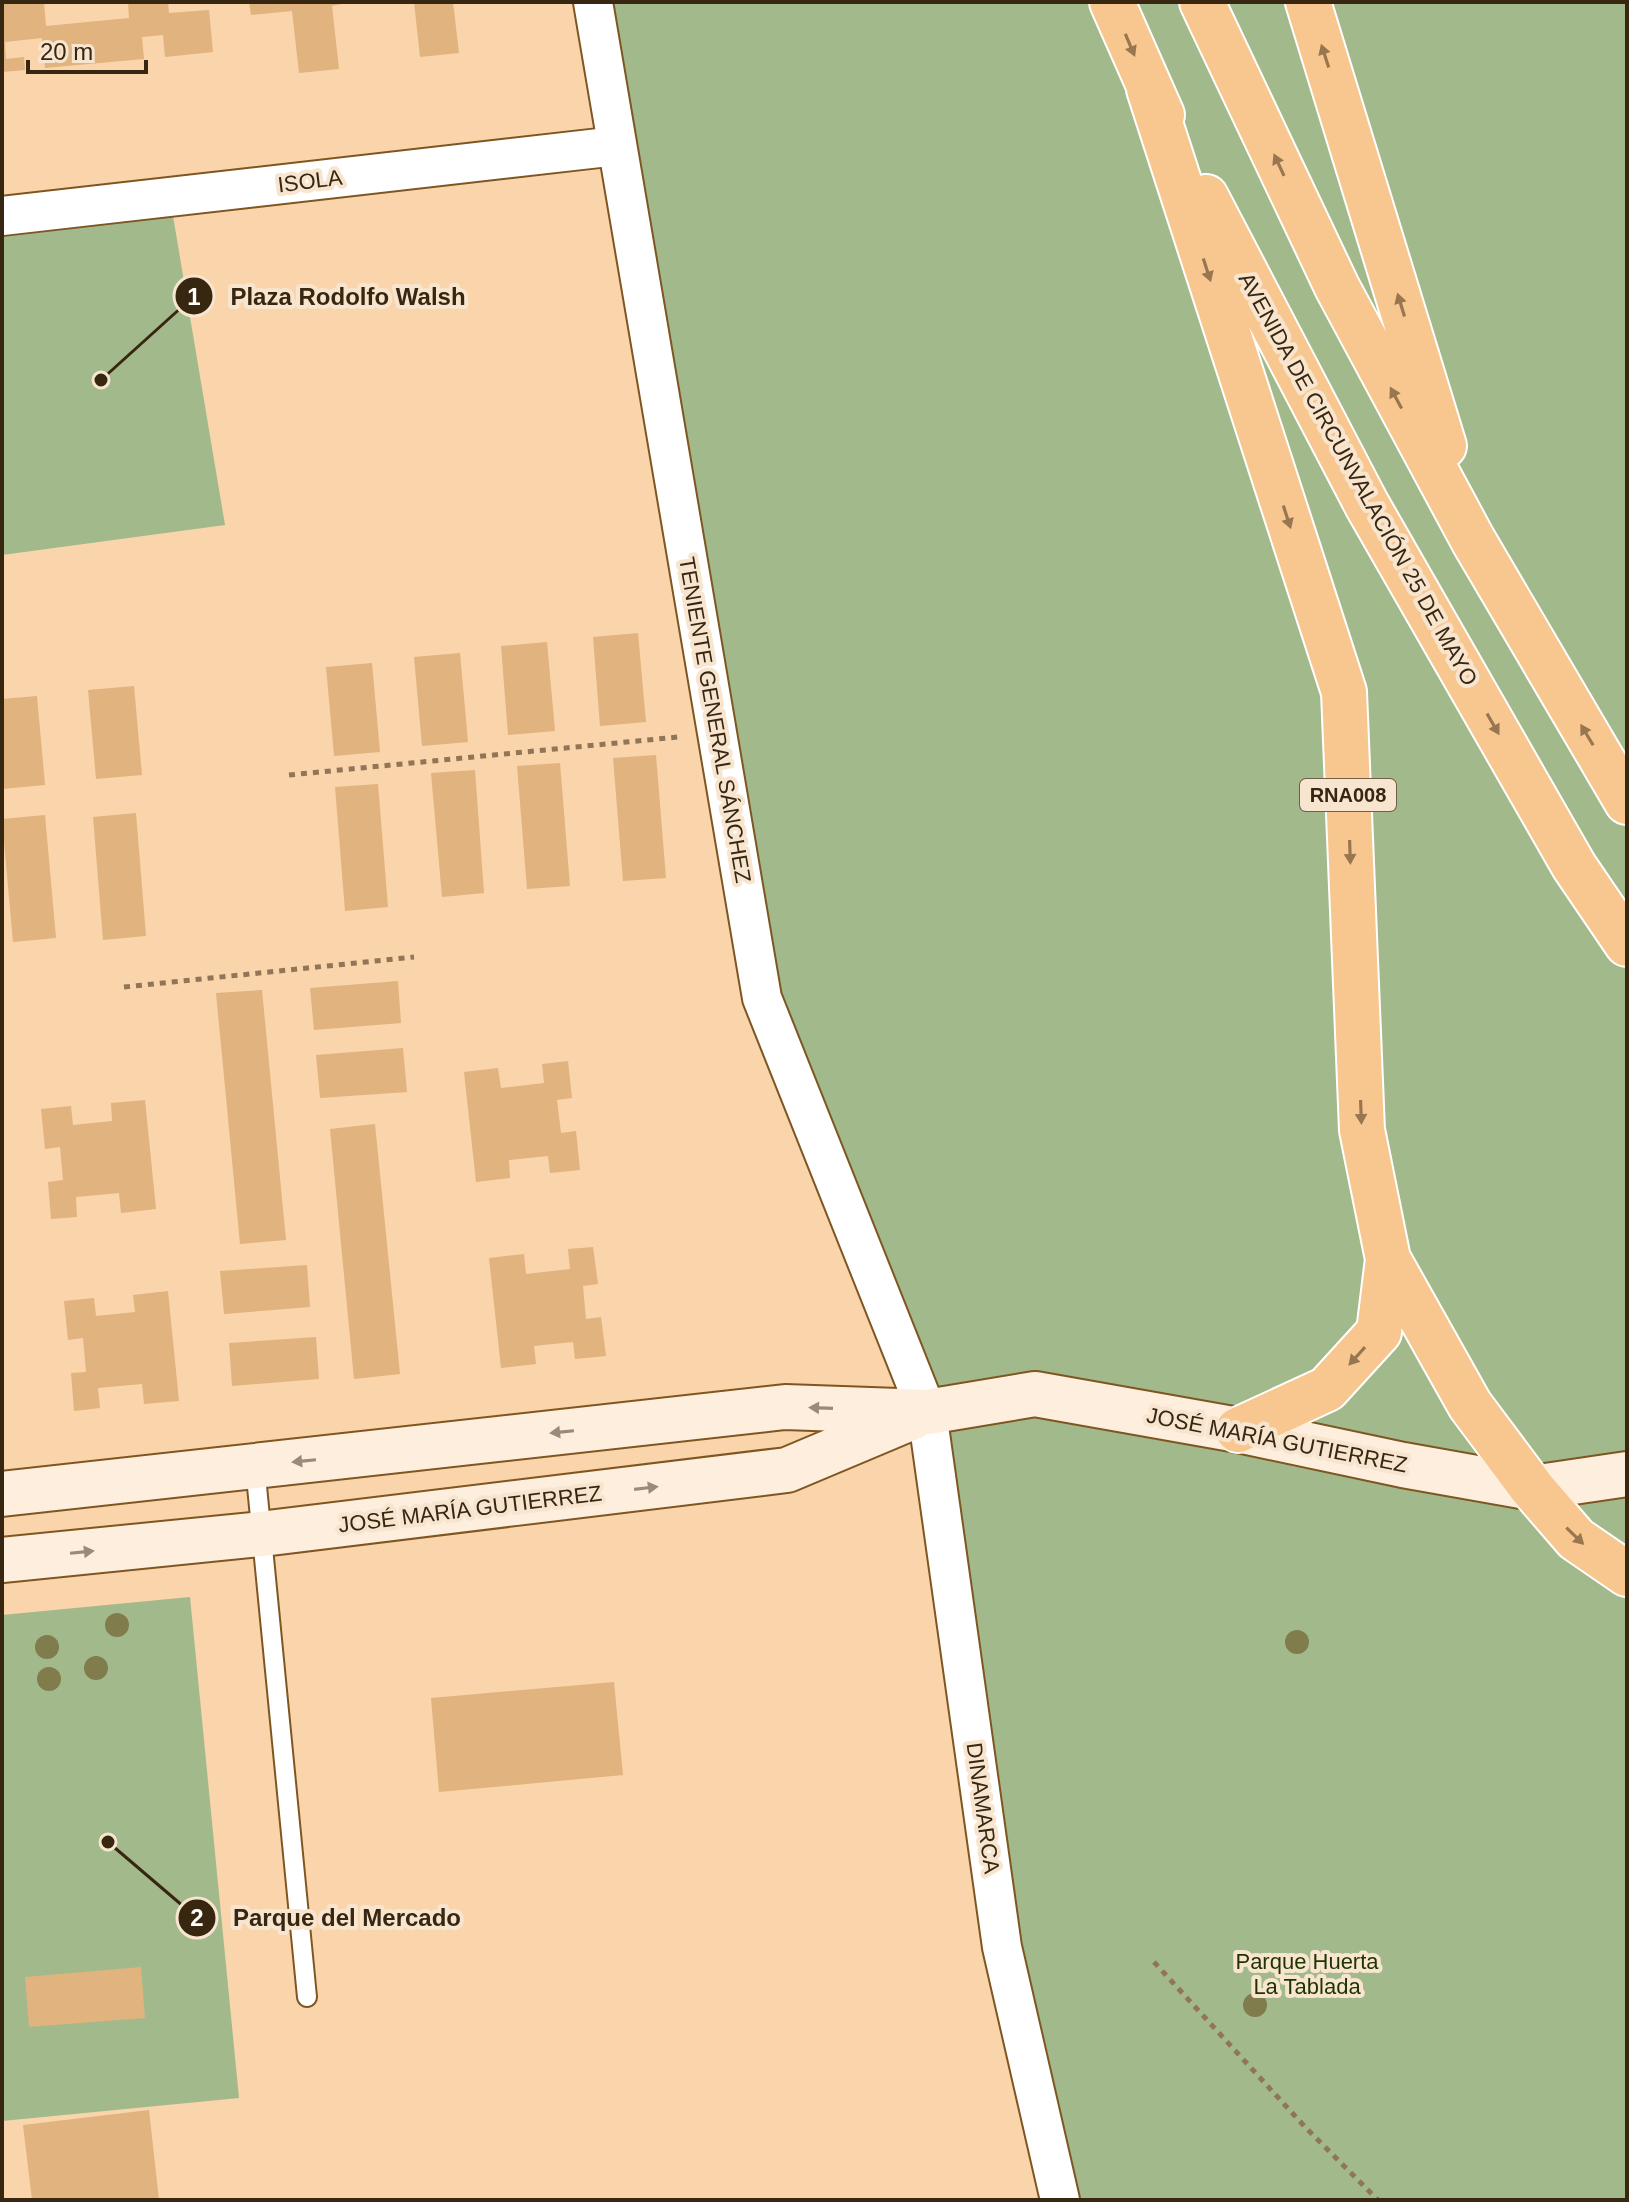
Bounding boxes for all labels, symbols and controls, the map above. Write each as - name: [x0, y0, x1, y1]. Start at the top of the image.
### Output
- scale bar: [28, 24, 146, 74]
- one-way arrow: [1124, 34, 1137, 57]
- text: 20 m: [40, 38, 93, 65]
- one-way arrow: [1319, 44, 1331, 68]
- one-way arrow: [1272, 154, 1286, 177]
- street label: ISOLA: [276, 165, 344, 197]
- one-way arrow: [1202, 258, 1214, 282]
- street label: AVENIDA DE CIRCUNVALACIÓN 25 DE MAYO: [1234, 268, 1482, 690]
- callout: Plaza Rodolfo Walsh: [174, 272, 481, 320]
- text: 1: [187, 283, 201, 310]
- text: Plaza Rodolfo Walsh: [230, 283, 466, 310]
- one-way arrow: [1394, 292, 1407, 316]
- one-way arrow: [1389, 386, 1403, 409]
- one-way arrow: [1282, 505, 1294, 529]
- street label: TENIENTE GENERAL SÁNCHEZ: [674, 555, 756, 885]
- one-way arrow: [1486, 712, 1500, 735]
- one-way arrow: [1580, 724, 1594, 746]
- road number: RNA008: [1300, 779, 1396, 811]
- one-way arrow: [1344, 840, 1357, 865]
- one-way arrow: [1354, 1100, 1367, 1125]
- one-way arrow: [1349, 1346, 1367, 1365]
- one-way arrow: [808, 1402, 833, 1415]
- street label: JOSÉ MARÍA GUTIERREZ: [1144, 1402, 1410, 1478]
- one-way arrow: [549, 1426, 574, 1439]
- one-way arrow: [291, 1454, 316, 1467]
- street label: JOSÉ MARÍA GUTIERREZ: [337, 1480, 603, 1538]
- one-way arrow: [634, 1481, 659, 1494]
- one-way arrow: [1565, 1526, 1584, 1544]
- one-way arrow: [70, 1546, 95, 1559]
- street label: DINAMARCA: [961, 1741, 1005, 1875]
- callout: Parque del Mercado: [177, 1894, 477, 1942]
- text: 2: [190, 1904, 204, 1931]
- text: Parque del Mercado: [233, 1904, 461, 1931]
- park label: Parque Huerta La Tablada: [1235, 1949, 1379, 1999]

